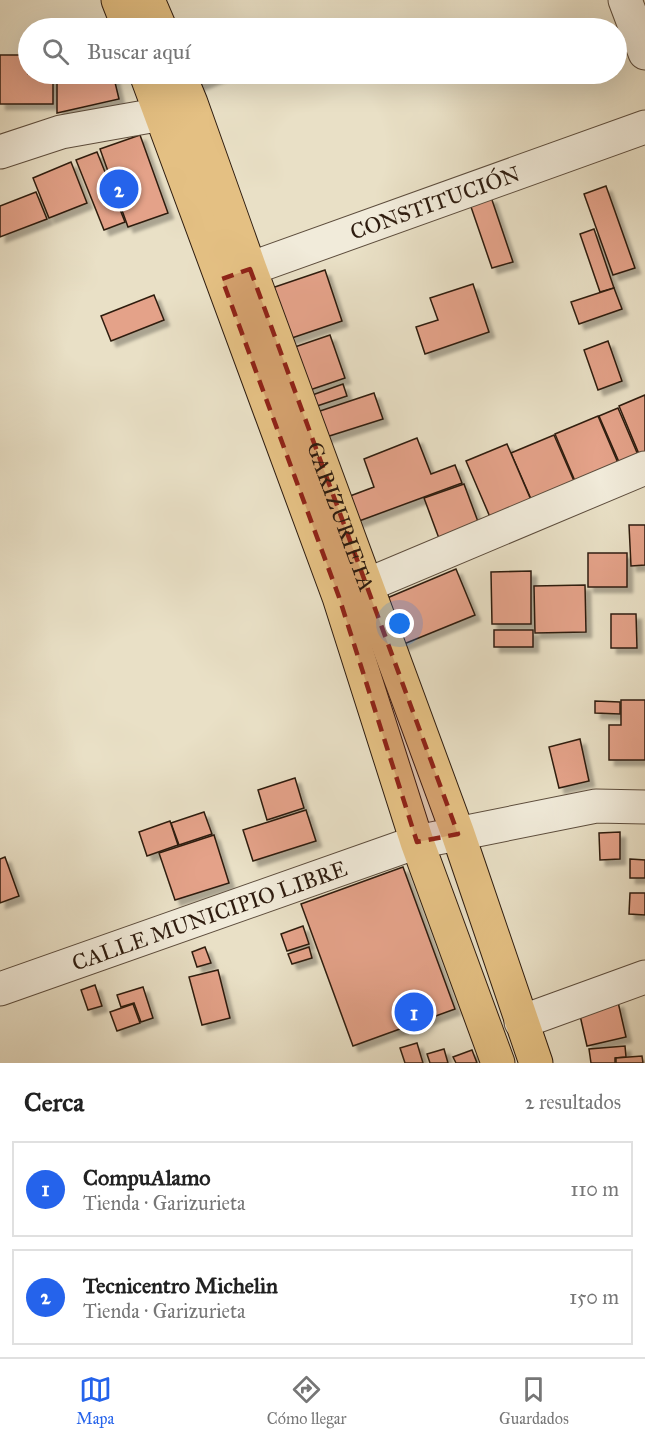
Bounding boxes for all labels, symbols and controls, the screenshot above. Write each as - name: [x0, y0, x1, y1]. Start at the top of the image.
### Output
- search box: [18, 18, 627, 84]
- icon: search: [39, 35, 72, 68]
- text: Buscar aquí: [87, 38, 190, 65]
- street label: CONSTITUCIÓN: [346, 160, 524, 246]
- pin: 2: [100, 166, 138, 212]
- street label: GARIZURIETA: [301, 438, 380, 595]
- your location: [385, 609, 414, 638]
- street label: CALLE MUNICIPIO LIBRE: [68, 855, 351, 977]
- pin: 1: [394, 990, 434, 1034]
- text: Cerca: [24, 1086, 84, 1118]
- text: 2 resultados: [525, 1090, 621, 1114]
- text: CompuAlamo: [83, 1164, 211, 1191]
- text: 1: [42, 1177, 49, 1201]
- text: 110 m: [571, 1177, 619, 1201]
- text: Tienda · Garizurieta: [83, 1191, 245, 1215]
- text: Tecnicentro Michelin: [83, 1272, 278, 1299]
- text: 2: [41, 1285, 50, 1309]
- text: 150 m: [569, 1285, 619, 1309]
- text: Tienda · Garizurieta: [83, 1299, 245, 1323]
- tab: Mapa: [76, 1373, 114, 1428]
- tab: Cómo llegar: [267, 1373, 346, 1428]
- tab: Guardados: [499, 1373, 569, 1428]

